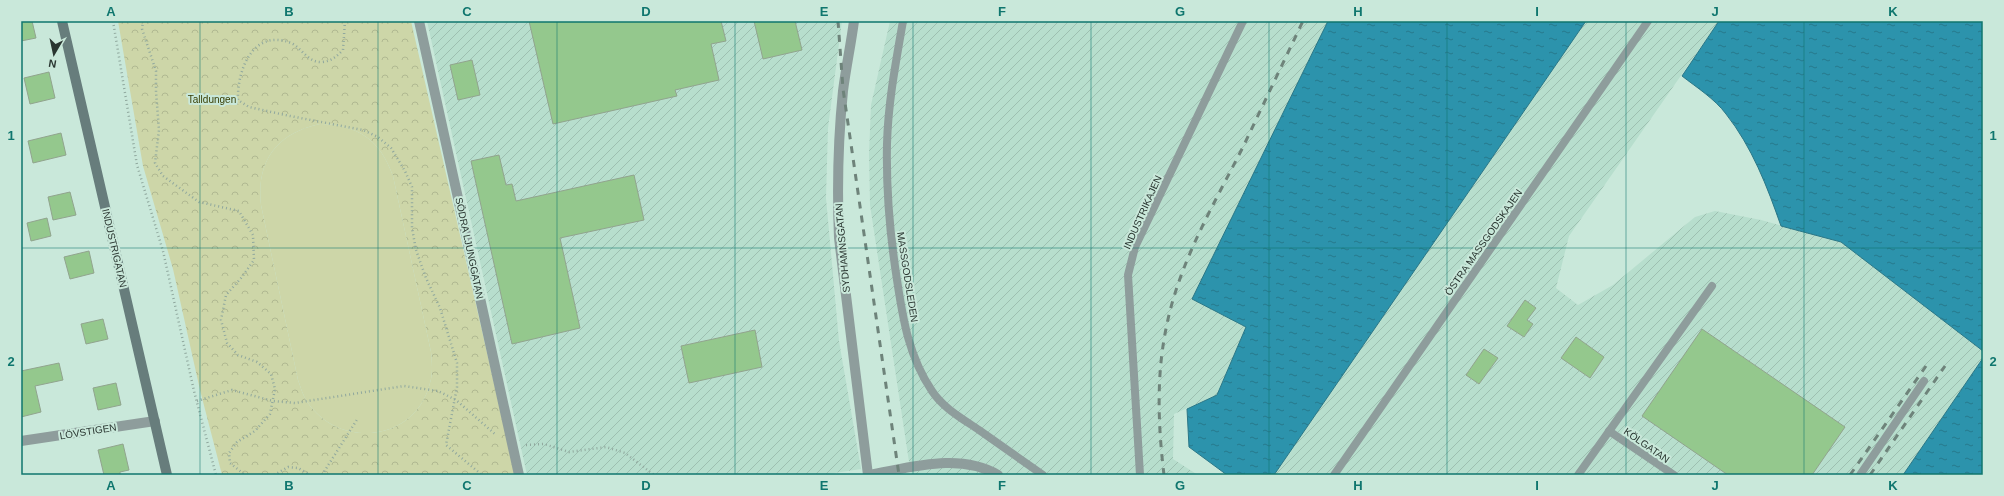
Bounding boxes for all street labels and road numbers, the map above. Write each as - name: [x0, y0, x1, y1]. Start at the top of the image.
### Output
- street label: INDUSTRIKAJEN: [1121, 174, 1164, 251]
- street label: ÖSTRA MASSGODSKAJEN: [1443, 187, 1524, 297]
- street label: SÖDRA LJUNGGATAN: [453, 196, 486, 300]
- street label: SYDHAMNSGATAN: [833, 203, 852, 293]
- street label: INDUSTRIGATAN: [100, 208, 129, 288]
- street label: MASSGODSLEDEN: [895, 231, 920, 323]
- street label: LÖVSTIGEN: [59, 422, 117, 441]
- street label: KÖLGATAN: [1622, 426, 1672, 465]

